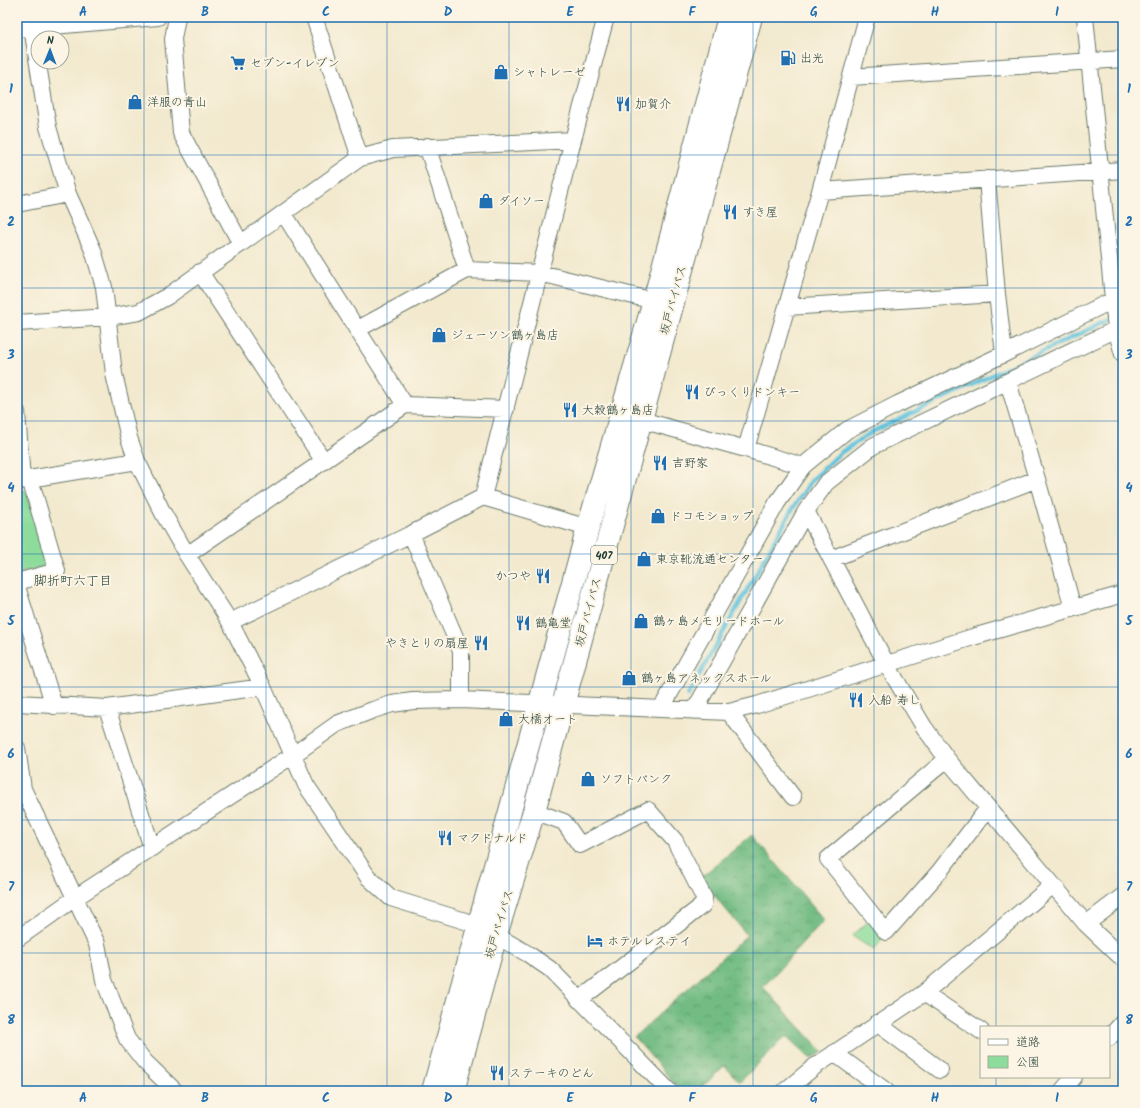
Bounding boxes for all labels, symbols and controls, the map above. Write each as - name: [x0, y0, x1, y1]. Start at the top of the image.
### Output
- text: A: [79, 2, 87, 23]
- text: B: [201, 2, 209, 23]
- text: C: [322, 2, 330, 23]
- text: D: [444, 2, 453, 23]
- text: E: [566, 2, 574, 23]
- text: F: [688, 2, 696, 23]
- text: G: [810, 2, 818, 23]
- text: H: [931, 2, 940, 23]
- text: I: [1055, 2, 1059, 23]
- north arrow: [30, 30, 70, 70]
- text: N: [47, 32, 54, 50]
- fuel station icon: 出光: [779, 49, 797, 67]
- place label: 出光: [800, 49, 824, 68]
- supermarket icon: セブン-イレブン: [229, 54, 247, 72]
- place label: セブン-イレブン: [250, 54, 340, 73]
- shop icon: シャトレーゼ: [492, 63, 510, 81]
- place label: シャトレーゼ: [513, 63, 585, 82]
- text: 1: [9, 79, 13, 100]
- text: 1: [1127, 79, 1131, 100]
- shop icon: 洋服の青山: [126, 93, 144, 111]
- place label: 洋服の青山: [147, 93, 207, 112]
- restaurant icon: 加賀介: [614, 95, 632, 113]
- place label: 加賀介: [635, 95, 671, 114]
- shop icon: ダイソー: [477, 192, 495, 210]
- place label: ダイソー: [498, 192, 545, 211]
- restaurant icon: すき屋: [721, 203, 739, 221]
- place label: すき屋: [742, 203, 778, 222]
- text: 2: [7, 212, 15, 233]
- text: 2: [1125, 212, 1133, 233]
- street label: 坂戸バイパス: [655, 263, 692, 337]
- shop icon: ジェーソン鶴ヶ島店: [430, 326, 448, 344]
- place label: ジェーソン鶴ヶ島店: [451, 326, 559, 345]
- text: 3: [6, 345, 15, 366]
- text: 3: [1124, 345, 1133, 366]
- restaurant icon: びっくりドンキー: [683, 383, 701, 401]
- place label: びっくりドンキー: [704, 383, 800, 402]
- restaurant icon: 大穀鶴ヶ島店: [561, 401, 579, 419]
- place label: 大穀鶴ヶ島店: [582, 401, 654, 420]
- restaurant icon: 吉野家: [651, 454, 669, 472]
- place label: 吉野家: [672, 454, 708, 473]
- text: 4: [7, 478, 15, 499]
- text: 4: [1125, 478, 1133, 499]
- shop icon: ドコモショップ: [649, 507, 667, 525]
- place label: ドコモショップ: [670, 507, 754, 526]
- road number: 407: [591, 546, 617, 564]
- shop icon: 東京靴流通センター: [635, 550, 653, 568]
- place label: 東京靴流通センター: [656, 550, 764, 569]
- place label: かつや: [495, 567, 531, 586]
- restaurant icon: かつや: [534, 567, 552, 585]
- district label: 脚折町六丁目: [34, 571, 112, 592]
- street label: 坂戸バイパス: [570, 575, 607, 649]
- text: 5: [7, 611, 16, 632]
- text: 5: [1125, 611, 1134, 632]
- shop icon: 鶴ヶ島メモリードホール: [632, 612, 650, 630]
- place label: 鶴ヶ島メモリードホール: [653, 612, 784, 631]
- restaurant icon: 鶴亀堂: [514, 614, 532, 632]
- place label: 鶴亀堂: [535, 614, 571, 633]
- place label: やきとりの扇屋: [385, 634, 469, 653]
- restaurant icon: やきとりの扇屋: [472, 634, 490, 652]
- shop icon: 鶴ヶ島アネックスホール: [620, 669, 638, 687]
- place label: 鶴ヶ島アネックスホール: [641, 669, 772, 688]
- restaurant icon: 入船 寿し: [847, 691, 865, 709]
- place label: 入船 寿し: [868, 691, 921, 710]
- shop icon: 大橋オート: [497, 710, 515, 728]
- place label: 大橋オート: [518, 710, 578, 729]
- text: 6: [7, 744, 15, 765]
- text: 6: [1125, 744, 1133, 765]
- shop icon: ソフトバンク: [579, 770, 597, 788]
- place label: ソフトバンク: [600, 770, 672, 789]
- restaurant icon: マクドナルド: [436, 829, 454, 847]
- place label: マクドナルド: [457, 829, 528, 848]
- text: 7: [8, 877, 15, 898]
- text: 7: [1126, 877, 1133, 898]
- street label: 坂戸バイパス: [480, 887, 519, 961]
- hotel icon: ホテルレステイ: [586, 932, 604, 950]
- place label: ホテルレステイ: [607, 932, 691, 951]
- text: 8: [7, 1010, 15, 1031]
- text: 8: [1125, 1010, 1133, 1031]
- legend: [980, 1026, 1110, 1078]
- text: 道路: [1016, 1033, 1040, 1052]
- text: 公園: [1016, 1053, 1040, 1072]
- restaurant icon: ステーキのどん: [488, 1064, 506, 1082]
- place label: ステーキのどん: [509, 1064, 594, 1083]
- text: A: [79, 1088, 87, 1108]
- text: B: [201, 1088, 209, 1108]
- text: C: [322, 1088, 330, 1108]
- text: D: [444, 1088, 453, 1108]
- text: E: [566, 1088, 574, 1108]
- text: F: [688, 1088, 696, 1108]
- text: G: [810, 1088, 818, 1108]
- text: H: [931, 1088, 940, 1108]
- text: I: [1055, 1088, 1059, 1108]

